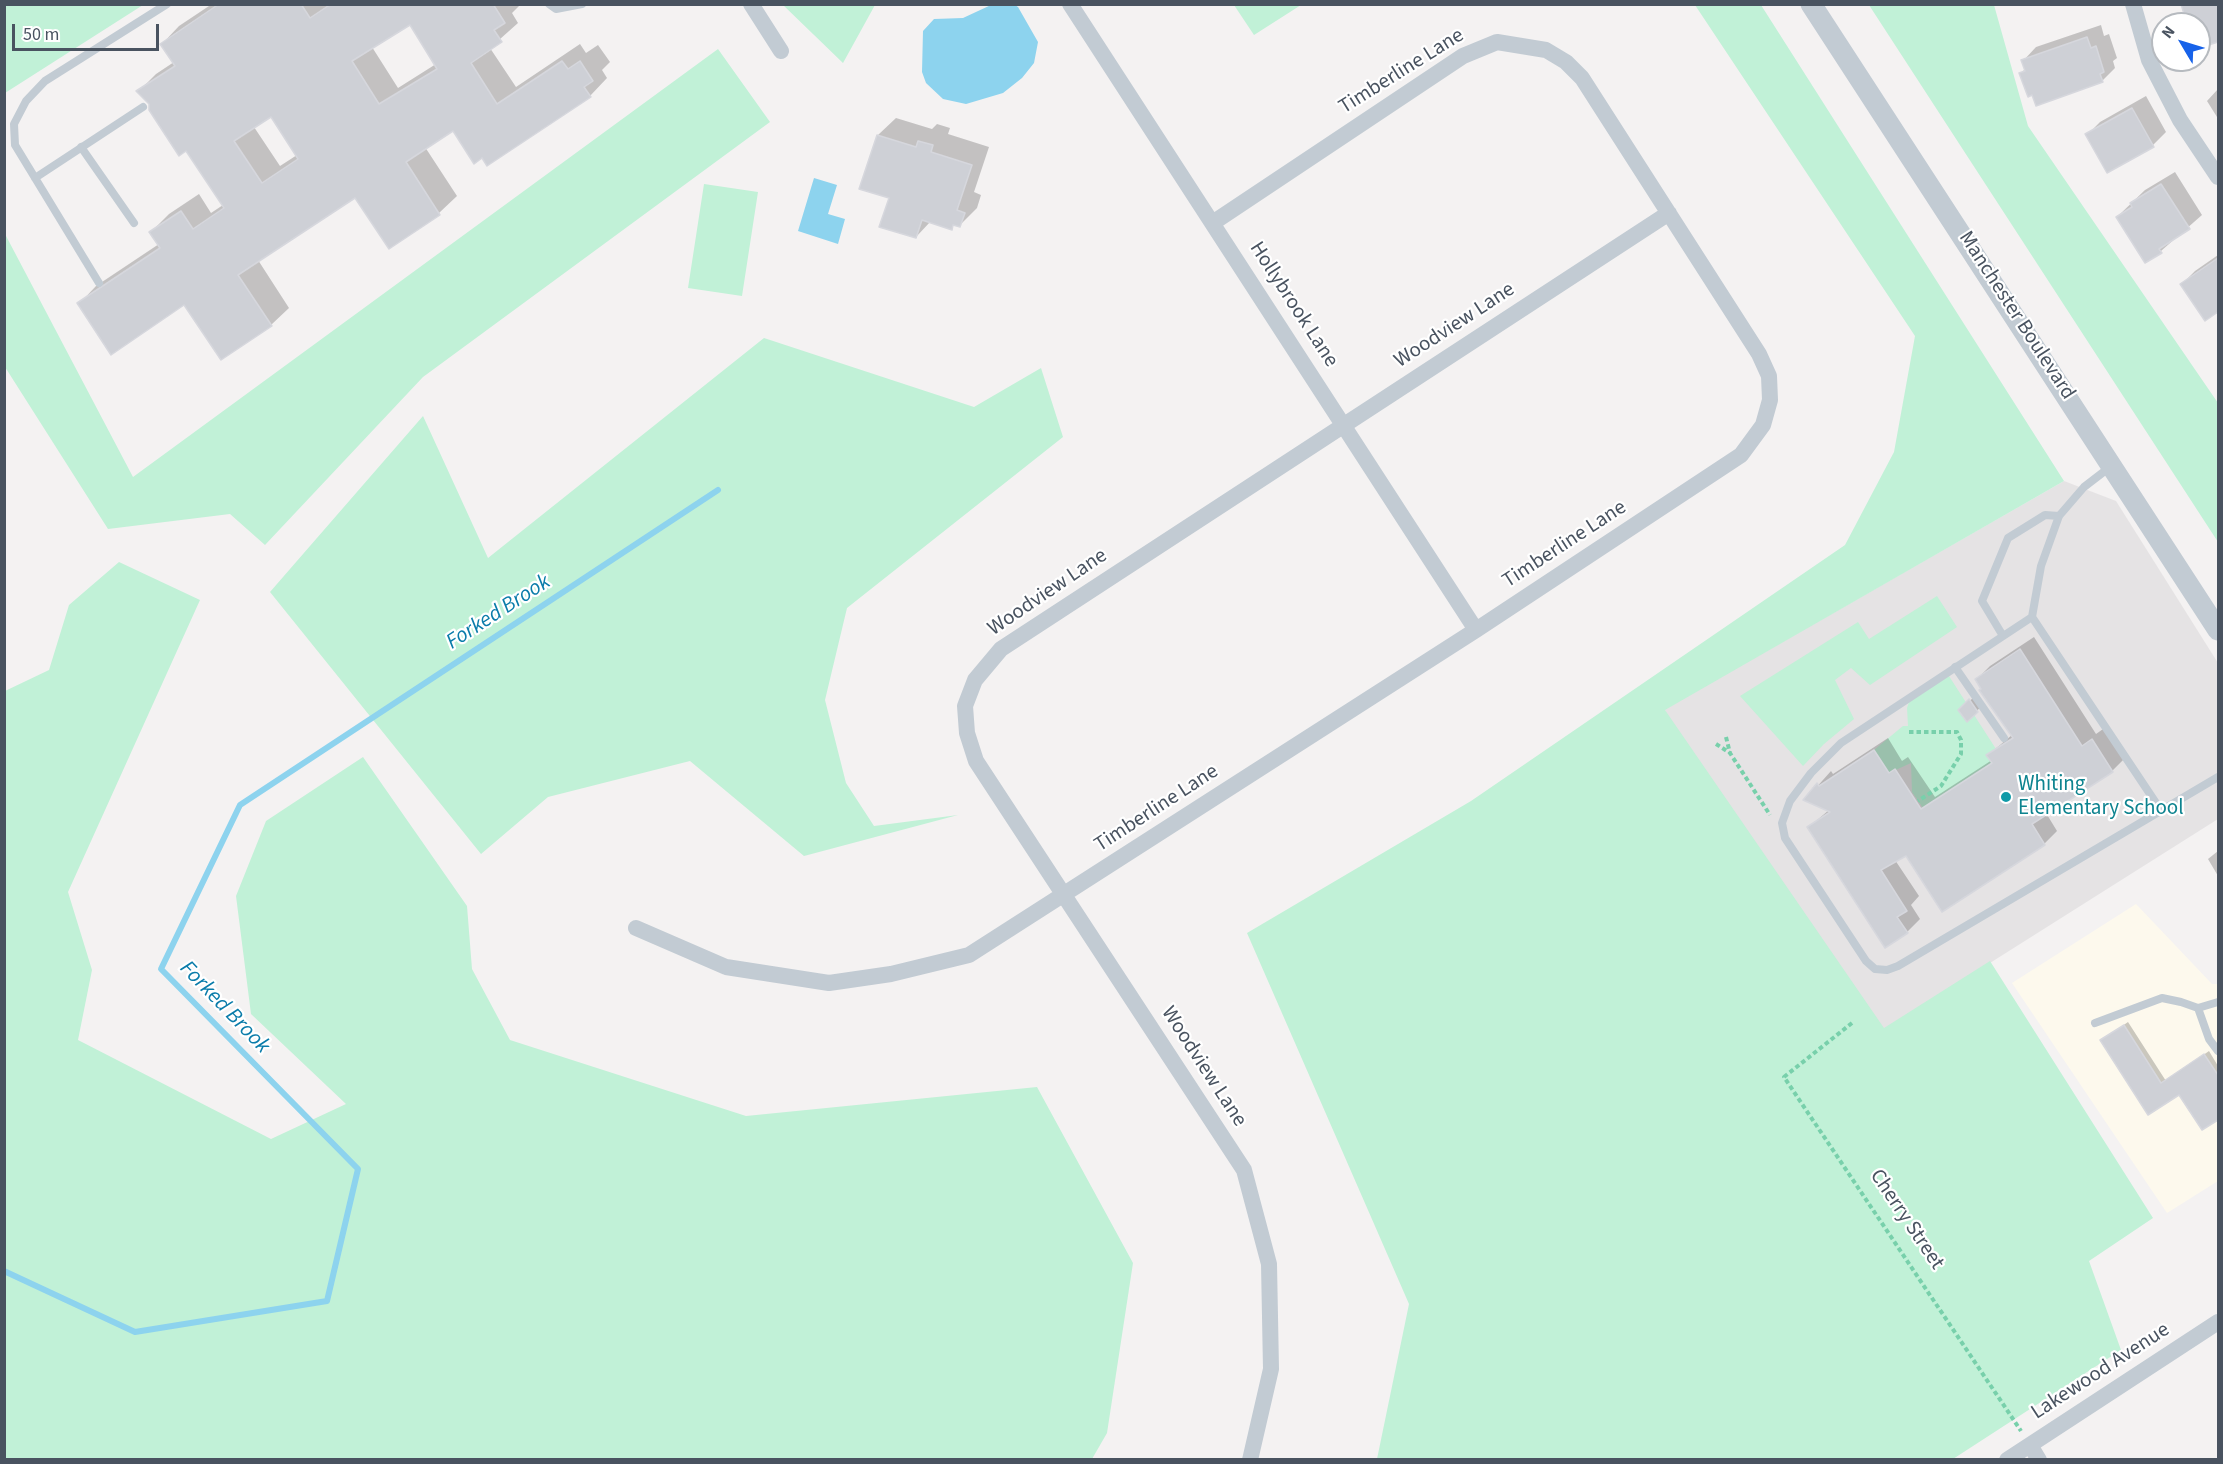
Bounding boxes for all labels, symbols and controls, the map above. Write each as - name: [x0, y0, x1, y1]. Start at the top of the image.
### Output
- scale bar: [15, 12, 162, 50]
- north arrow: [2151, 12, 2211, 72]
- text: N: [2156, 21, 2180, 43]
- text: 50 m: [23, 22, 59, 47]
- street label: Timberline Lane: [1335, 24, 1469, 120]
- street label: Manchester Boulevard: [1952, 227, 2080, 405]
- street label: Hollybrook Lane: [1243, 238, 1343, 372]
- street label: Woodview Lane: [1390, 278, 1520, 374]
- street label: Timberline Lane: [1498, 496, 1632, 594]
- street label: Woodview Lane: [984, 544, 1112, 642]
- water label: Forked Brook: [442, 570, 556, 656]
- street label: Timberline Lane: [1090, 760, 1224, 858]
- place label: Whiting Elementary School: [2018, 772, 2184, 822]
- marker: Whiting Elementary School: [1999, 790, 2013, 804]
- water label: Forked Brook: [173, 956, 275, 1060]
- street label: Woodview Lane: [1155, 1002, 1251, 1132]
- street label: Cherry Street: [1863, 1165, 1949, 1275]
- street label: Lakewood Avenue: [2027, 1318, 2175, 1426]

